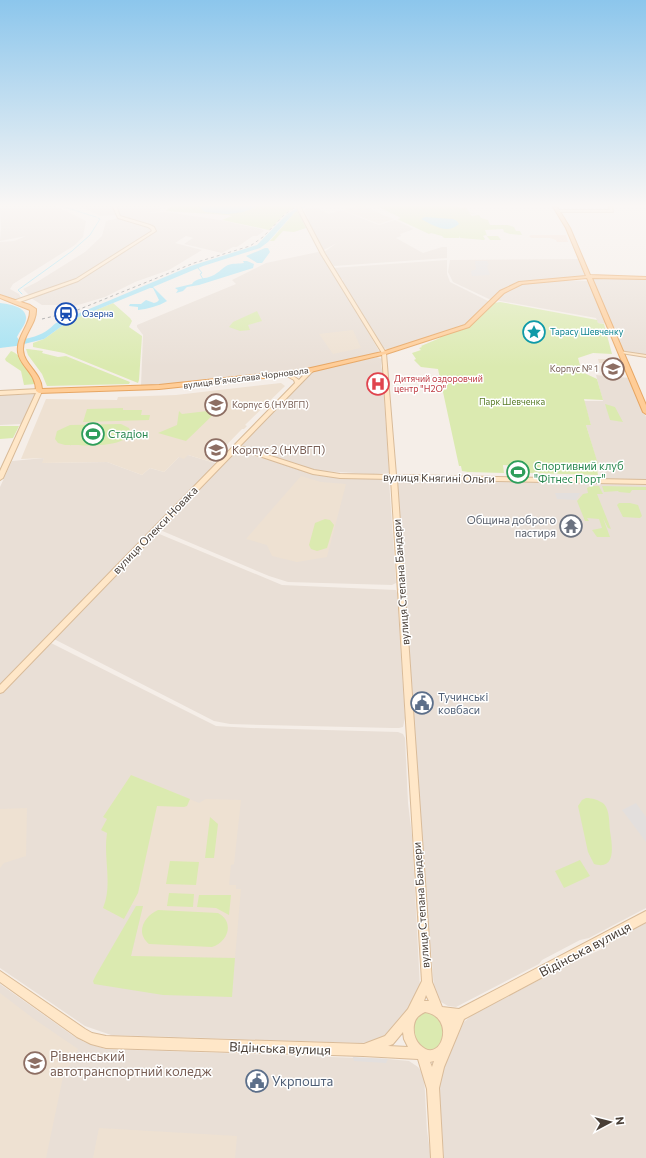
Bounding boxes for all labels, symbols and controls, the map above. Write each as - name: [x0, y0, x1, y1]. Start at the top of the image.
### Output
- station icon: Озерна: [53, 301, 79, 327]
- place label: Озерна: [82, 308, 114, 319]
- place icon: Тарасу Шевченку: [521, 319, 547, 345]
- place label: Тарасу Шевченку: [550, 326, 624, 337]
- school or university icon: Корпус № 1: [600, 356, 626, 382]
- place label: Корпус № 1: [550, 363, 598, 374]
- street label: вулиця Вʼячеслава Чорновола: [183, 364, 309, 391]
- hospital icon: Дитячий оздоровчий центр "H2O": [365, 371, 391, 397]
- place label: Дитячий оздоровчий центр "H2O": [394, 373, 483, 394]
- school or university icon: Корпус 6 (НУВГП): [203, 392, 229, 418]
- park label: Парк Шевченка: [479, 396, 545, 407]
- place label: Корпус 6 (НУВГП): [232, 399, 309, 410]
- sports icon: Стадіон: [80, 421, 106, 447]
- place label: Стадіон: [108, 427, 148, 440]
- school or university icon: Корпус 2 (НУВГП): [203, 437, 229, 463]
- place label: Корпус 2 (НУВГП): [232, 443, 325, 456]
- sports icon: Спортивний клуб "Фітнес Порт": [505, 459, 531, 485]
- place label: Спортивний клуб "Фітнес Порт": [534, 459, 624, 485]
- street label: вулиця Княгині Ольги: [383, 470, 495, 485]
- street label: вулиця Олекси Новака: [110, 483, 200, 576]
- place label: Община доброго пастиря: [467, 513, 556, 539]
- temple icon: Община доброго пастиря: [558, 513, 584, 539]
- street label: вулиця Степана Бандери: [390, 519, 411, 645]
- public building icon: Тучинські ковбаси: [409, 690, 435, 716]
- place label: Тучинські ковбаси: [438, 690, 488, 716]
- street label: вулиця Степана Бандери: [410, 842, 431, 968]
- street label: Відінська вулиця: [536, 918, 634, 980]
- street label: Відінська вулиця: [229, 1038, 331, 1058]
- place label: Рівненський автотранспортний коледж: [50, 1048, 213, 1079]
- school or university icon: Рівненський автотранспортний коледж: [22, 1050, 48, 1076]
- public building icon: Укрпошта: [244, 1068, 270, 1094]
- place label: Укрпошта: [272, 1073, 333, 1089]
- north arrow: [590, 1102, 630, 1142]
- text: N: [613, 1116, 627, 1126]

